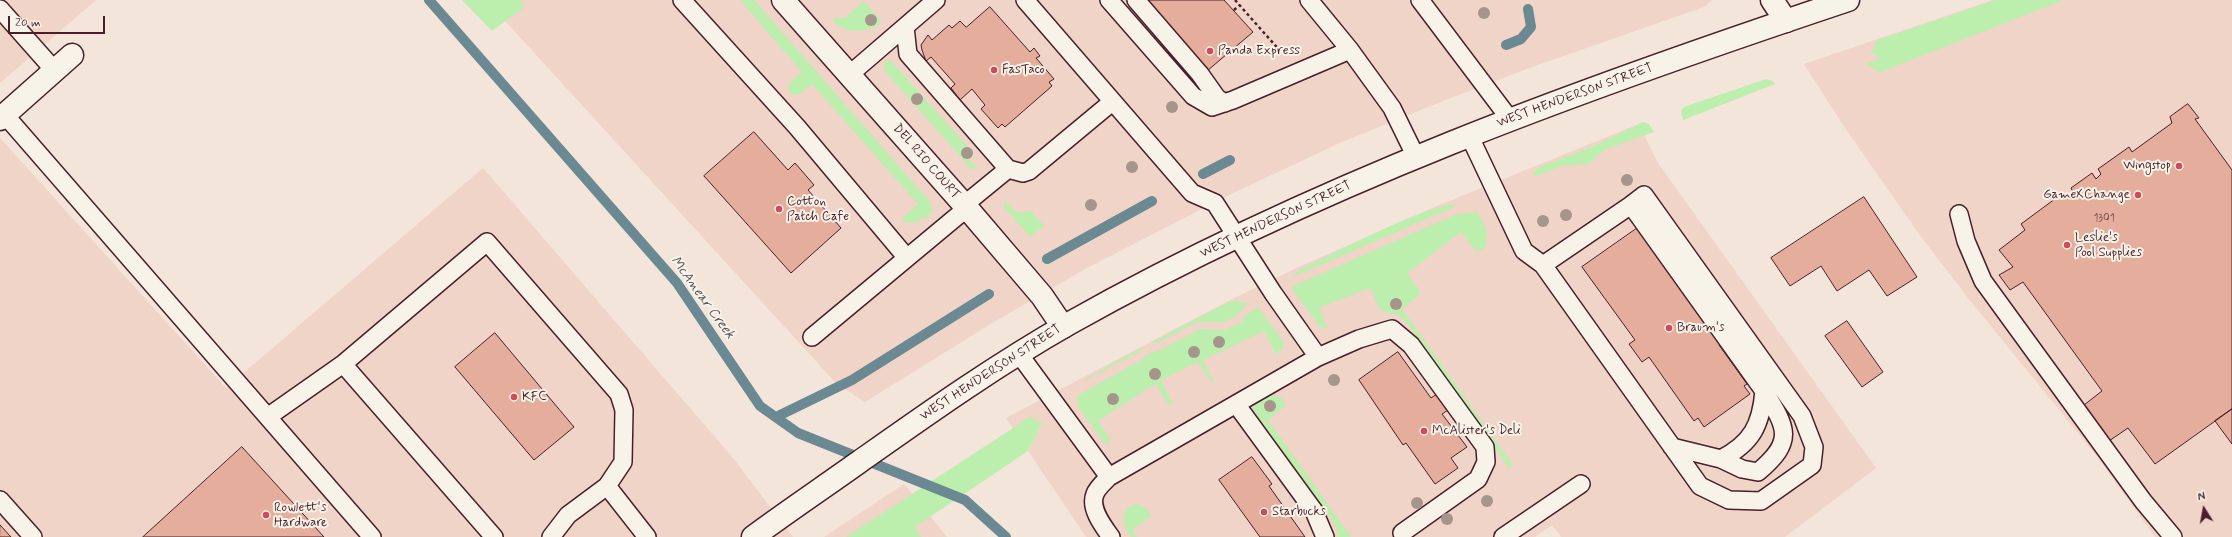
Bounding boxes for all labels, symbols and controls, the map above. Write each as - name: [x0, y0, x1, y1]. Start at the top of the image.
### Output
- scale bar: [10, 8, 107, 34]
- text: 20 m: [15, 15, 41, 31]
- place label: Panda Express: [1218, 43, 1300, 59]
- marker: Panda Express: [1205, 46, 1215, 56]
- street label: WEST HENDERSON STREET: [1495, 60, 1655, 132]
- place label: FasTaco: [1002, 62, 1044, 78]
- marker: FasTaco: [989, 65, 999, 75]
- street label: DEL RIO COURT: [889, 121, 963, 203]
- place label: Wingstop: [2123, 158, 2171, 174]
- marker: Wingstop: [2174, 161, 2184, 171]
- street label: WEST HENDERSON STREET: [1198, 178, 1354, 262]
- place label: GameXChange: [2043, 187, 2130, 203]
- marker: GameXChange: [2133, 190, 2143, 200]
- place label: Cotton Patch Cafe: [787, 194, 849, 225]
- marker: Cotton Patch Cafe: [774, 204, 784, 214]
- house number: 1301: [2093, 212, 2115, 226]
- place label: Leslie's Pool Supplies: [2075, 230, 2142, 261]
- marker: Leslie's Pool Supplies: [2062, 240, 2072, 250]
- water label: McAnear Creek: [666, 253, 738, 343]
- place label: Braum's: [1677, 320, 1725, 336]
- street label: WEST HENDERSON STREET: [918, 322, 1064, 424]
- marker: Braum's: [1664, 323, 1674, 333]
- place label: KFC: [522, 389, 547, 405]
- marker: KFC: [509, 392, 519, 402]
- place label: McAlister's Deli: [1432, 423, 1521, 439]
- marker: McAlister's Deli: [1419, 426, 1429, 436]
- north arrow: [2184, 489, 2224, 529]
- text: N: [2197, 490, 2207, 505]
- place label: Rowlett's Hardware: [274, 500, 327, 531]
- place label: Starbucks: [1272, 504, 1326, 520]
- marker: Starbucks: [1259, 507, 1269, 517]
- marker: Rowlett's Hardware: [261, 510, 271, 520]

